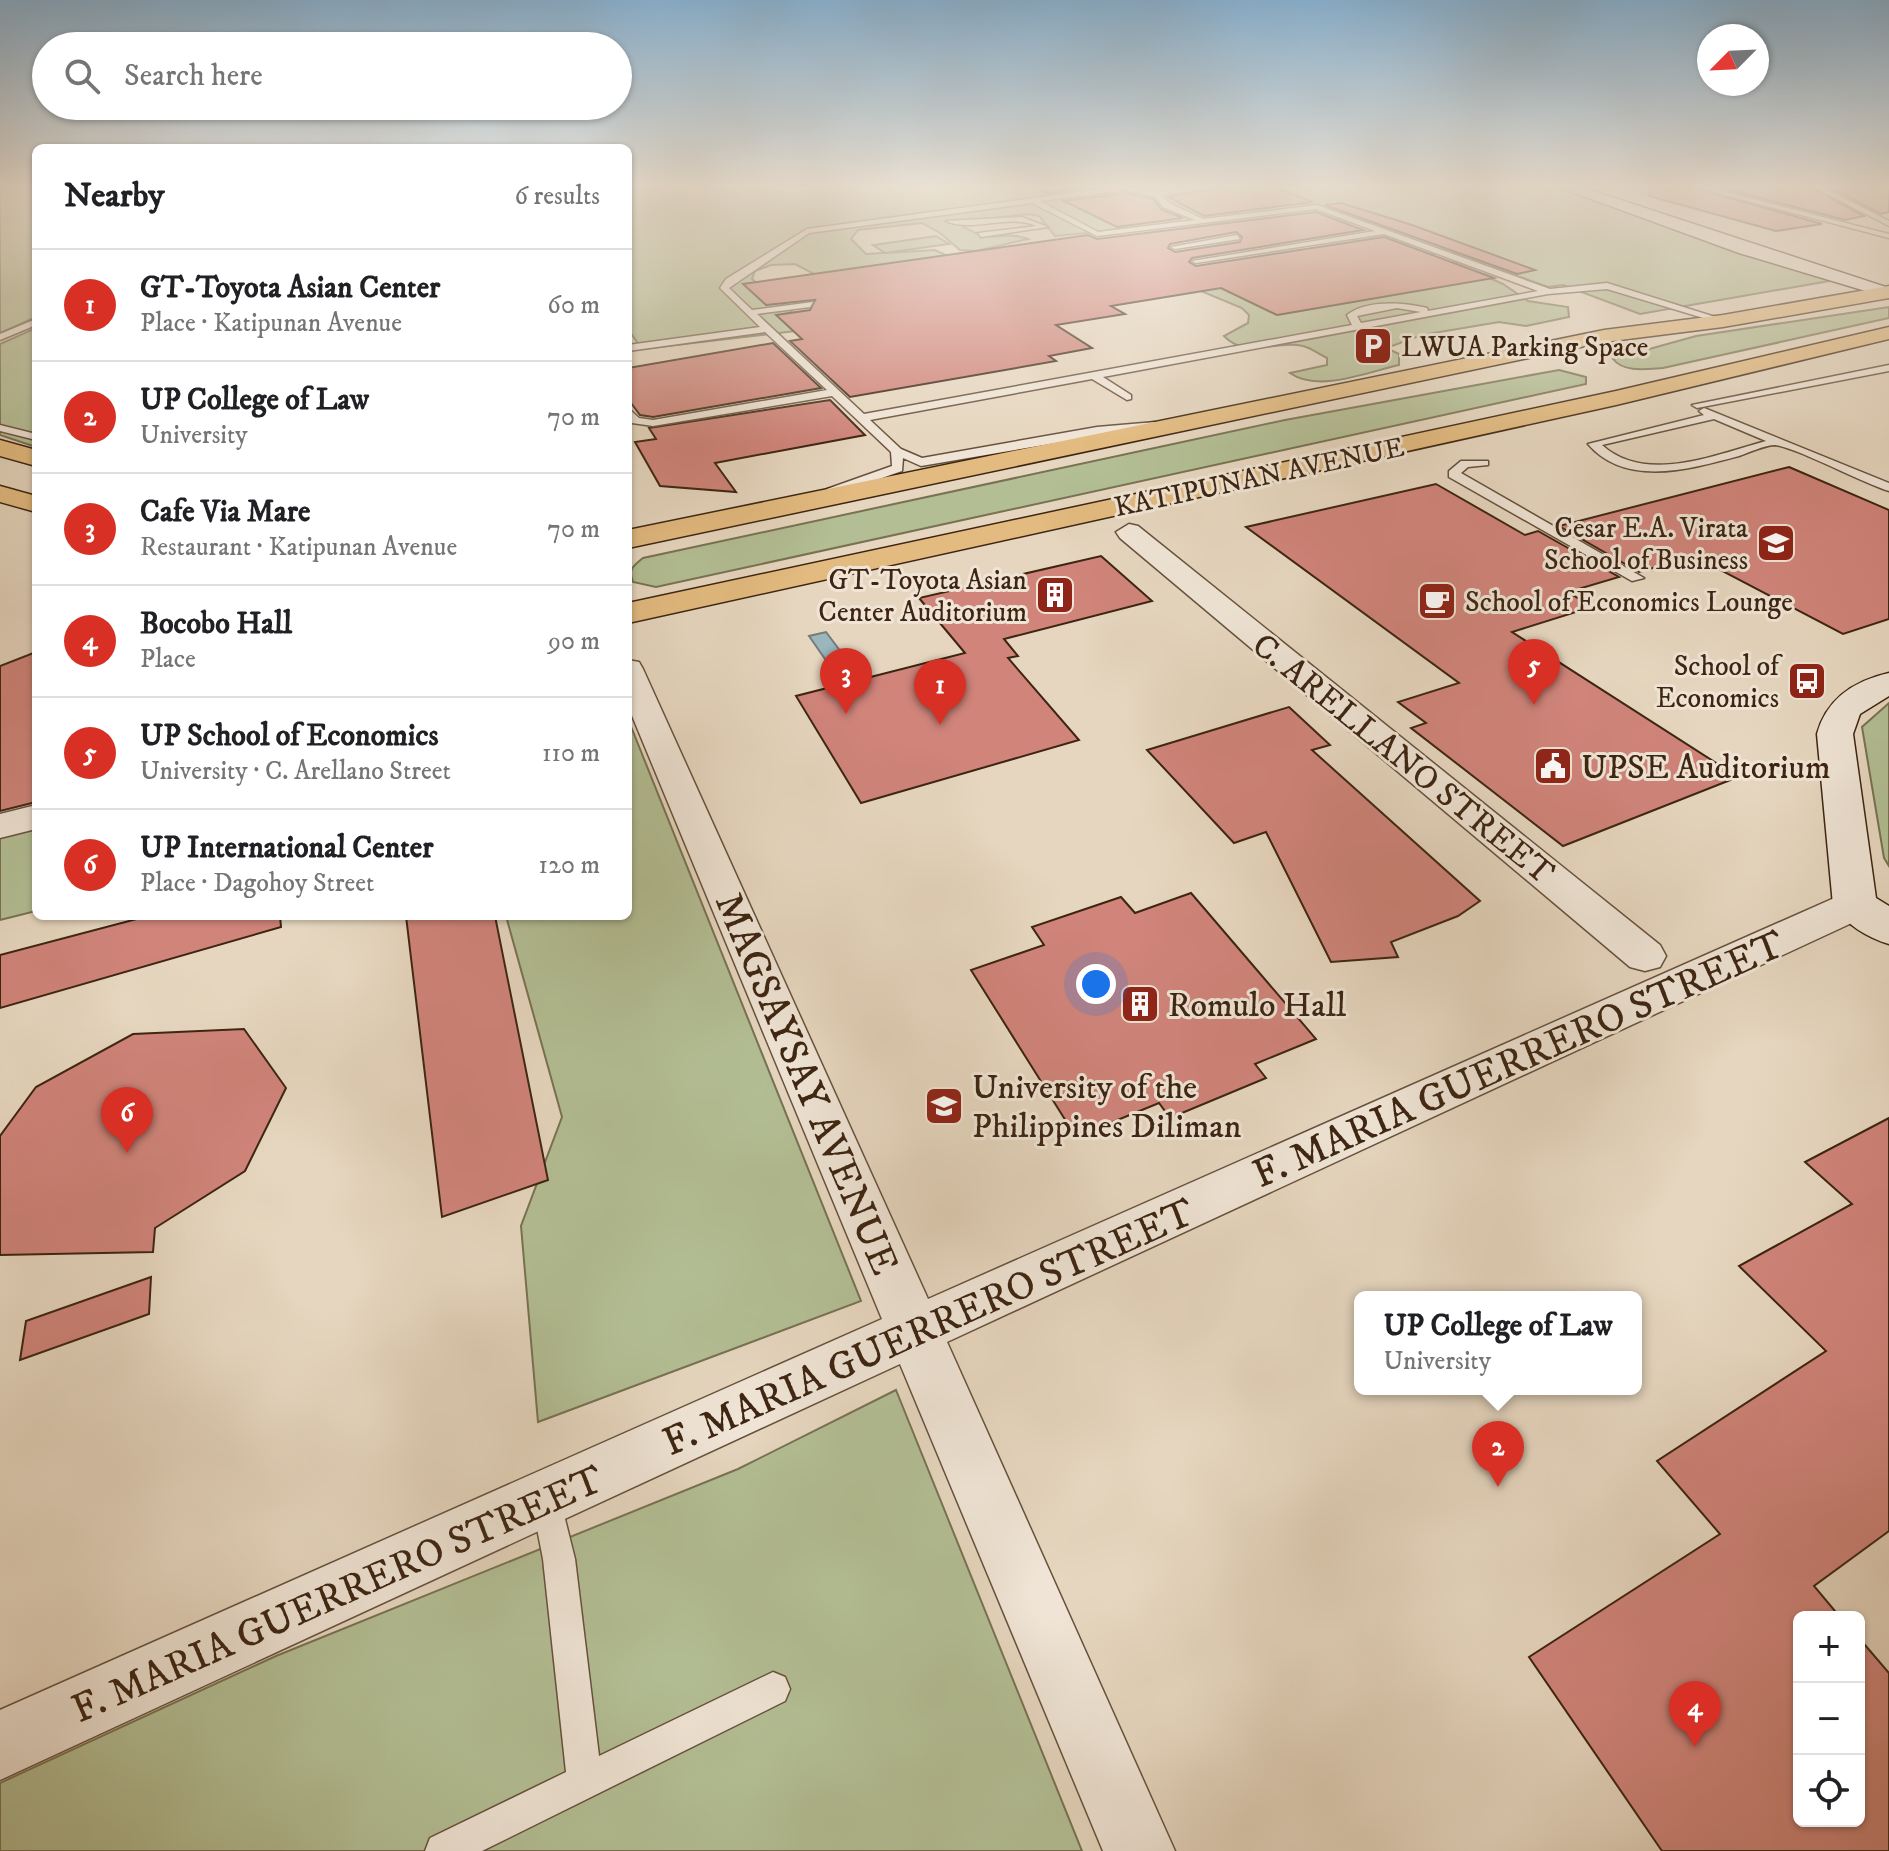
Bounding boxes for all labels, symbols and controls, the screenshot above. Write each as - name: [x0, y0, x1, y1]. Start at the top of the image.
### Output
- north arrow: [1697, 24, 1769, 96]
- search box: [32, 32, 632, 120]
- icon: search: [60, 54, 104, 98]
- text: Search here: [124, 58, 263, 95]
- text: Nearby: [64, 175, 165, 217]
- text: 6 results: [514, 180, 600, 213]
- text: GT-Toyota Asian Center: [140, 270, 440, 307]
- text: 1: [85, 289, 95, 322]
- text: 60 m: [547, 289, 600, 322]
- text: Place · Katipunan Avenue: [140, 307, 402, 340]
- parking icon: LWUA Parking Space: [1352, 325, 1394, 367]
- place label: LWUA Parking Space: [1401, 330, 1648, 365]
- text: UP College of Law: [140, 382, 369, 419]
- text: 2: [84, 401, 96, 434]
- text: 70 m: [547, 401, 600, 434]
- text: University: [140, 419, 248, 452]
- street label: KATIPUNAN AVENUE: [1111, 430, 1408, 525]
- text: Cafe Via Mare: [140, 494, 310, 531]
- place label: Cesar E.A. Virata School of Business: [1544, 511, 1748, 578]
- text: 3: [85, 513, 95, 546]
- text: 70 m: [547, 513, 600, 546]
- school or university icon: Cesar E.A. Virata School of Business: [1755, 522, 1797, 564]
- text: Restaurant · Katipunan Avenue: [140, 531, 457, 564]
- place label: GT-Toyota Asian Center Auditorium: [818, 563, 1027, 630]
- building icon: GT-Toyota Asian Center Auditorium: [1034, 574, 1076, 616]
- cafe icon: School of Economics Lounge: [1416, 580, 1458, 622]
- place label: School of Economics Lounge: [1465, 585, 1793, 620]
- text: Bocobo Hall: [140, 606, 292, 643]
- text: 4: [83, 625, 97, 658]
- text: 90 m: [548, 625, 600, 658]
- street label: C. ARELLANO STREET: [1243, 625, 1562, 894]
- pin: 5: [1508, 639, 1560, 705]
- text: Place: [140, 643, 196, 676]
- pin: 3: [820, 648, 872, 714]
- place label: School of Economics: [1656, 649, 1783, 716]
- pin: 1: [914, 659, 966, 725]
- bus stop icon: School of Economics: [1786, 660, 1828, 702]
- text: UP School of Economics: [140, 718, 438, 755]
- text: 5: [84, 737, 96, 770]
- text: 110 m: [542, 737, 600, 770]
- public building icon: UPSE Auditorium: [1532, 745, 1574, 787]
- place label: UPSE Auditorium: [1581, 747, 1831, 789]
- text: University · C. Arellano Street: [140, 755, 451, 788]
- text: UP International Center: [140, 830, 433, 867]
- text: 6: [83, 849, 97, 882]
- text: 120 m: [539, 849, 600, 882]
- text: Place · Dagohoy Street: [140, 867, 374, 900]
- street label: MAGSAYSAY AVENUE: [702, 886, 908, 1283]
- street label: F. MARIA GUERRERO STREET: [1246, 921, 1793, 1201]
- your location: [1076, 964, 1116, 1004]
- building icon: Romulo Hall: [1119, 983, 1161, 1025]
- place label: Romulo Hall: [1168, 985, 1347, 1027]
- place label: University of the Philippines Diliman: [972, 1067, 1242, 1148]
- school or university icon: University of the Philippines Diliman: [923, 1085, 965, 1127]
- pin: 6: [101, 1087, 153, 1153]
- street label: F. MARIA GUERRERO STREET: [656, 1189, 1203, 1469]
- popup: [1354, 1291, 1642, 1395]
- text: UP College of Law: [1383, 1308, 1613, 1345]
- text: University: [1383, 1345, 1491, 1378]
- pin: 2: [1472, 1421, 1524, 1487]
- street label: F. MARIA GUERRERO STREET: [65, 1456, 612, 1736]
- map controls: [1793, 1611, 1865, 1827]
- button: +: [1793, 1611, 1865, 1683]
- pin: 4: [1669, 1681, 1721, 1747]
- button: −: [1793, 1683, 1865, 1755]
- button: locate: [1793, 1755, 1865, 1827]

